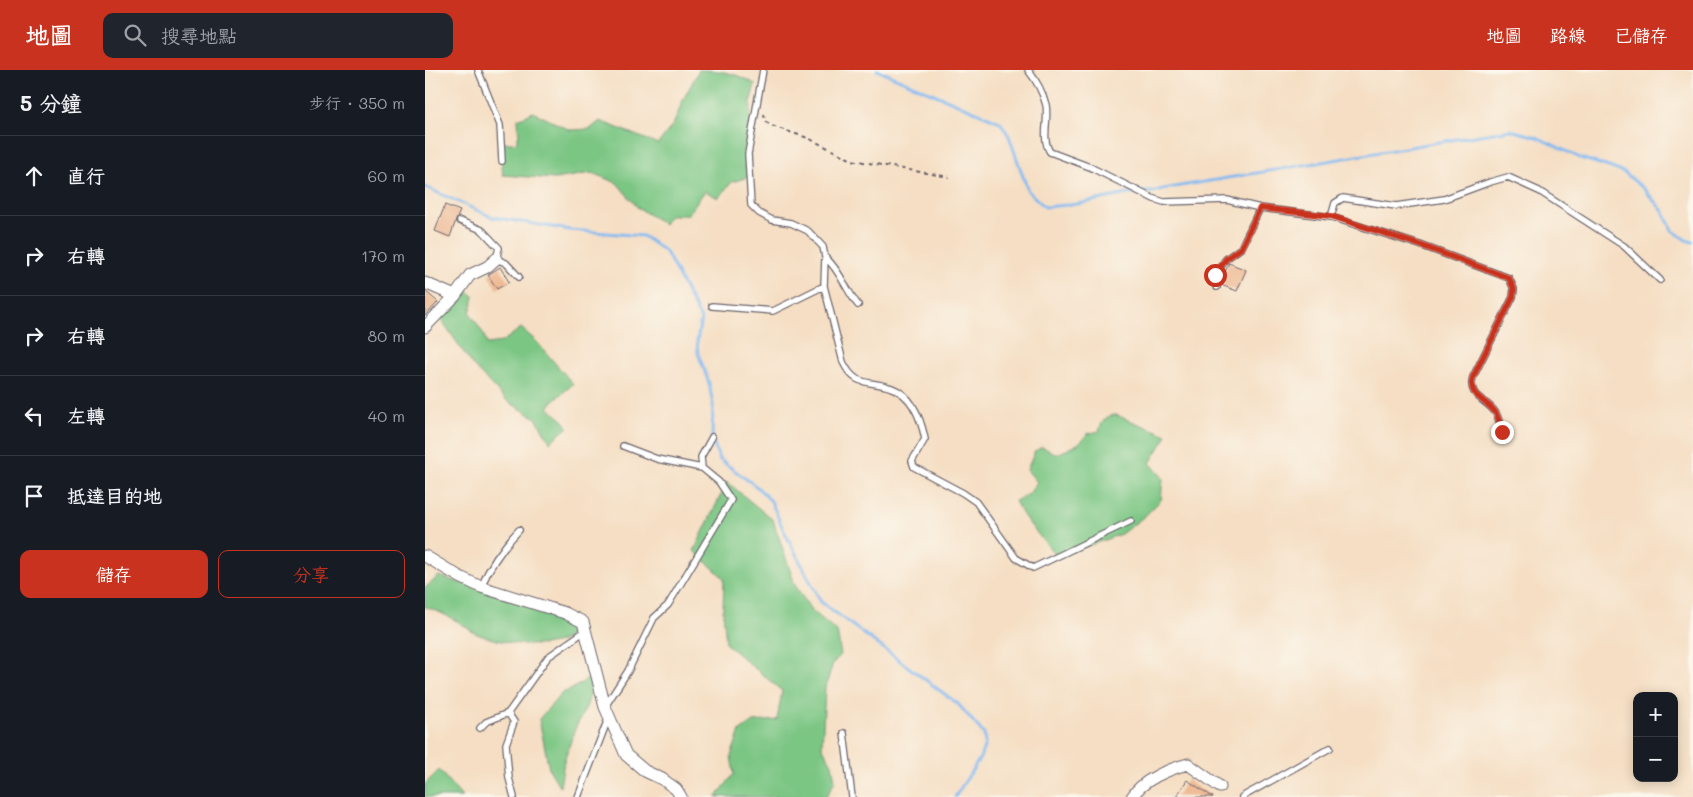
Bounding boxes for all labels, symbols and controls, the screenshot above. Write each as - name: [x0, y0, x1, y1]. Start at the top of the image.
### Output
- search box: [103, 13, 453, 58]
- text: 地圖: [25, 19, 73, 50]
- icon: search: [121, 21, 149, 49]
- text: 搜尋地點: [161, 23, 237, 48]
- text: 地圖: [1486, 23, 1522, 47]
- text: 路線: [1550, 23, 1586, 47]
- text: 已儲存: [1614, 23, 1668, 47]
- text: 5 分鐘: [20, 89, 82, 116]
- text: 步行 · 350 m: [309, 92, 405, 113]
- icon: ahead: [20, 162, 48, 190]
- text: 直行: [67, 163, 105, 188]
- text: 60 m: [368, 165, 405, 186]
- icon: right: [20, 242, 48, 270]
- text: 右轉: [67, 243, 105, 268]
- text: 170 m: [361, 245, 405, 266]
- route start: [1204, 264, 1227, 287]
- icon: right: [20, 322, 48, 350]
- text: 右轉: [67, 323, 105, 348]
- text: 80 m: [368, 325, 405, 346]
- icon: left: [20, 402, 48, 430]
- text: 左轉: [67, 403, 105, 428]
- text: 40 m: [368, 405, 405, 426]
- route end: [1491, 421, 1514, 444]
- icon: arrive: [20, 482, 48, 510]
- text: 抵達目的地: [67, 483, 162, 508]
- button: 儲存: [20, 550, 208, 598]
- button: 分享: [218, 550, 405, 598]
- map controls: [1633, 692, 1678, 782]
- button: +: [1633, 692, 1678, 737]
- button: −: [1633, 737, 1678, 782]

